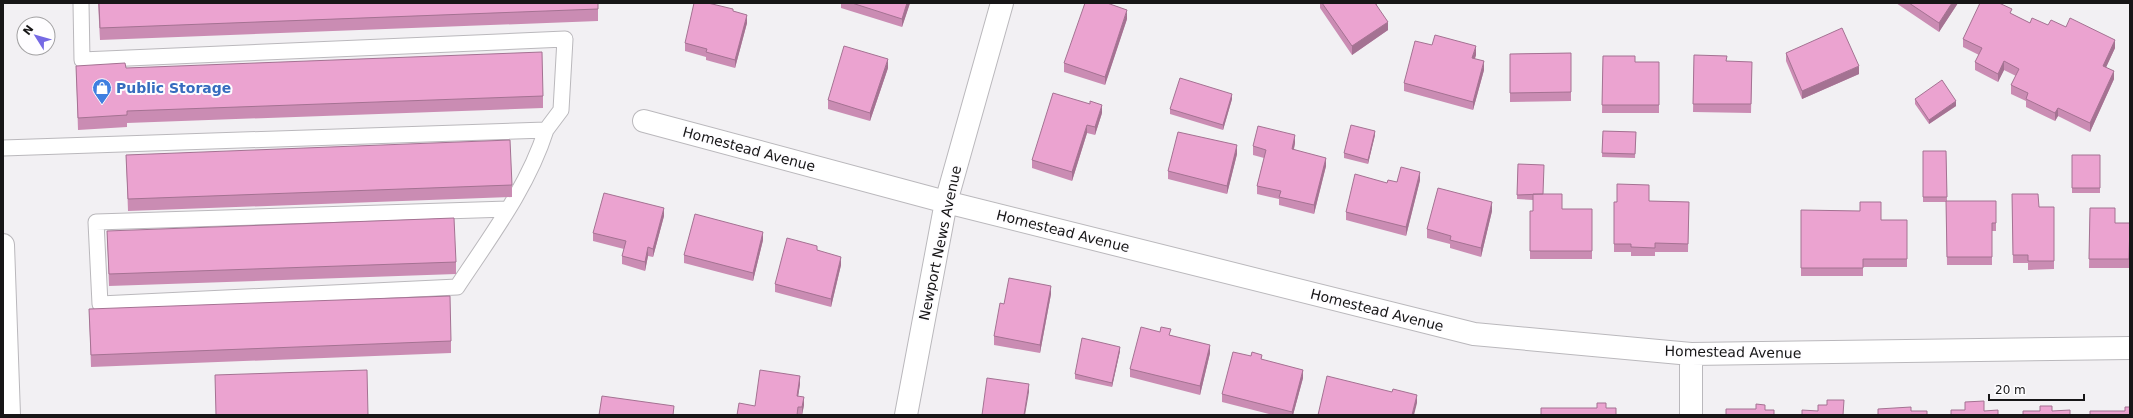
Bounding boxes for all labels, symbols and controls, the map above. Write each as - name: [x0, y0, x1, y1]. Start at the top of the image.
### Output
- north arrow: [16, 16, 56, 56]
- text: N: [20, 23, 36, 38]
- shop icon: Public Storage: [91, 77, 113, 105]
- place label: Public Storage: [116, 80, 231, 96]
- street label: Homestead Avenue: [681, 124, 817, 174]
- street label: Newport News Avenue: [916, 164, 964, 322]
- street label: Homestead Avenue: [995, 207, 1131, 255]
- street label: Homestead Avenue: [1309, 286, 1445, 334]
- street label: Homestead Avenue: [1665, 343, 1801, 361]
- scale bar: [1989, 376, 2084, 402]
- text: 20 m: [1995, 383, 2026, 397]

